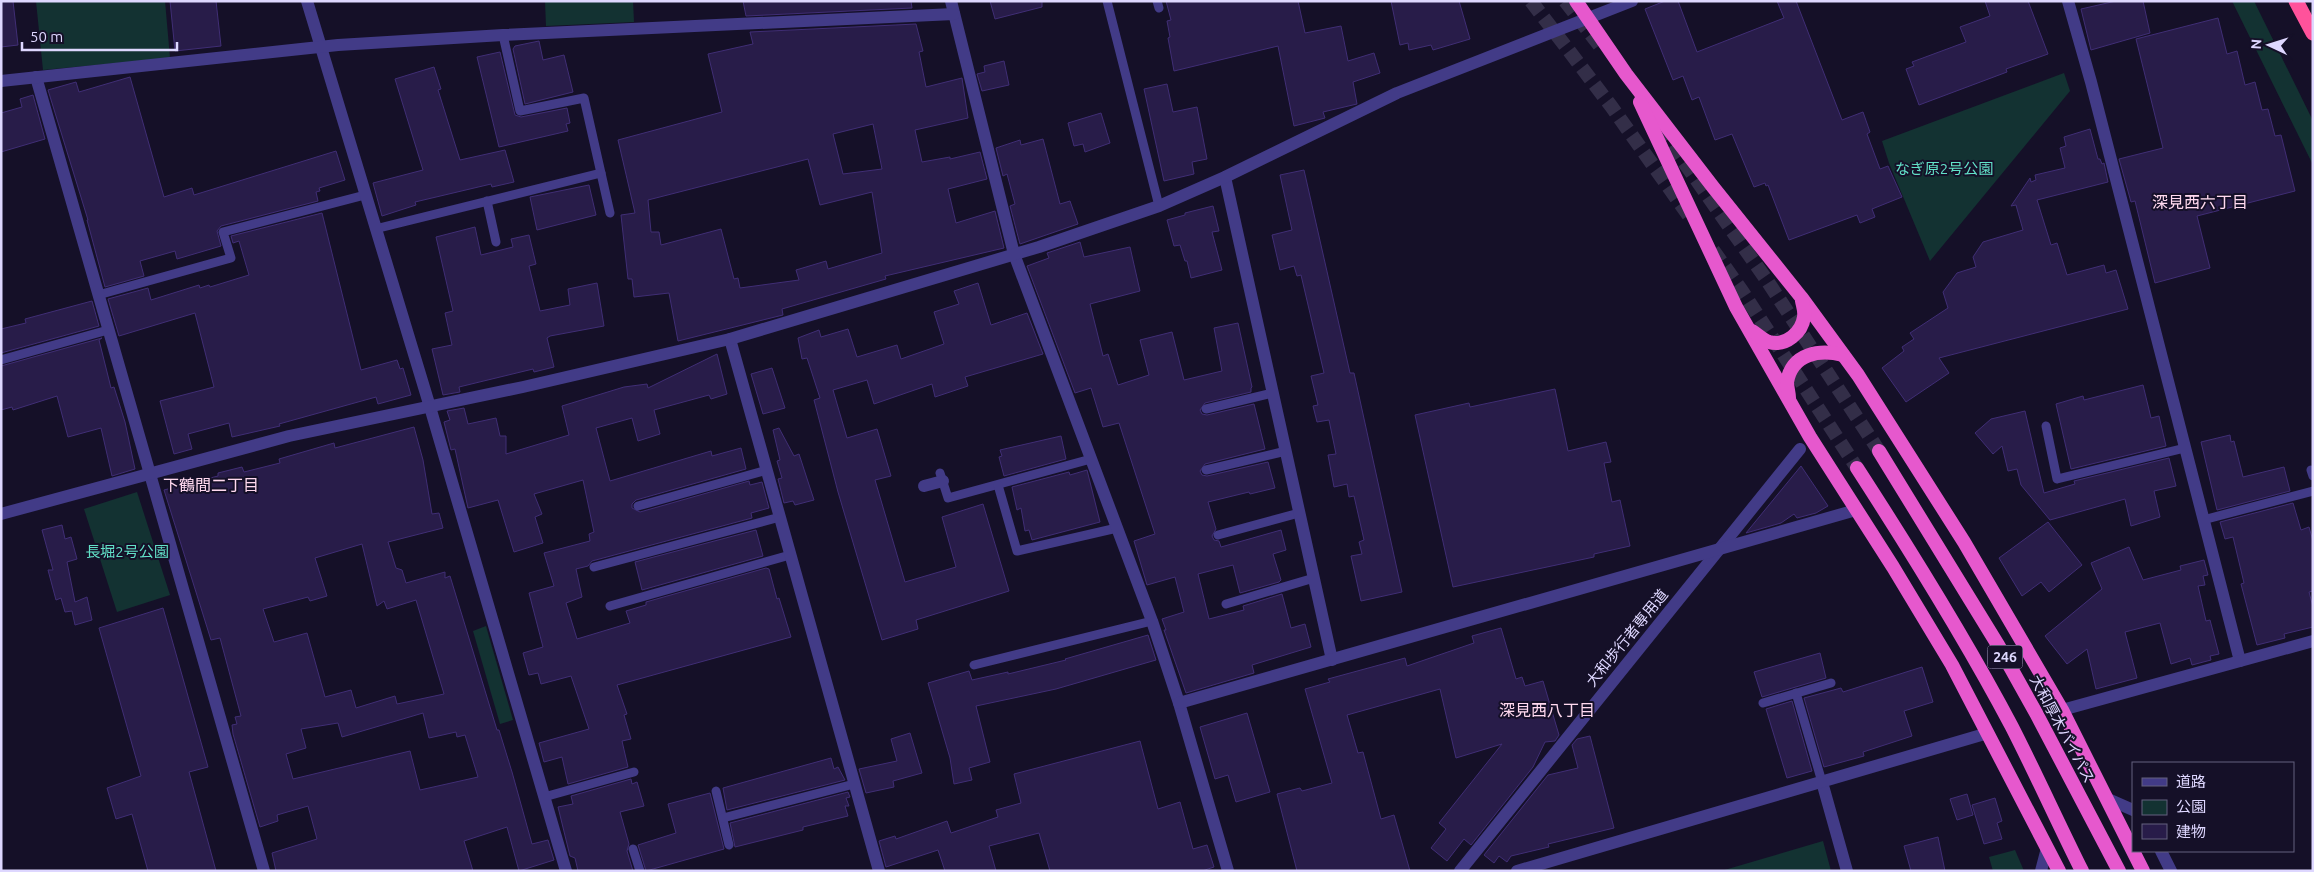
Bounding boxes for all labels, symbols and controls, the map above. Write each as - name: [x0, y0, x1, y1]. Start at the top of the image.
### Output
- scale bar: [22, 20, 178, 52]
- north arrow: [2244, 20, 2294, 70]
- text: 50 m: [30, 28, 63, 45]
- text: N: [2248, 38, 2264, 50]
- park label: なぎ原2号公園: [1895, 160, 1993, 177]
- district label: 深見西六丁目: [2152, 193, 2248, 211]
- district label: 下鶴間二丁目: [163, 476, 259, 494]
- park label: 長堀2号公園: [85, 543, 169, 560]
- street label: 大和歩行者専用道: [1582, 586, 1671, 690]
- road number: 246: [1988, 646, 2022, 669]
- street label: 大和厚木バイパス: [2027, 672, 2098, 786]
- district label: 深見西八丁目: [1499, 701, 1595, 719]
- legend: [2132, 762, 2294, 852]
- text: 道路: [2176, 773, 2206, 790]
- text: 公園: [2176, 798, 2206, 815]
- text: 建物: [2176, 823, 2206, 840]

